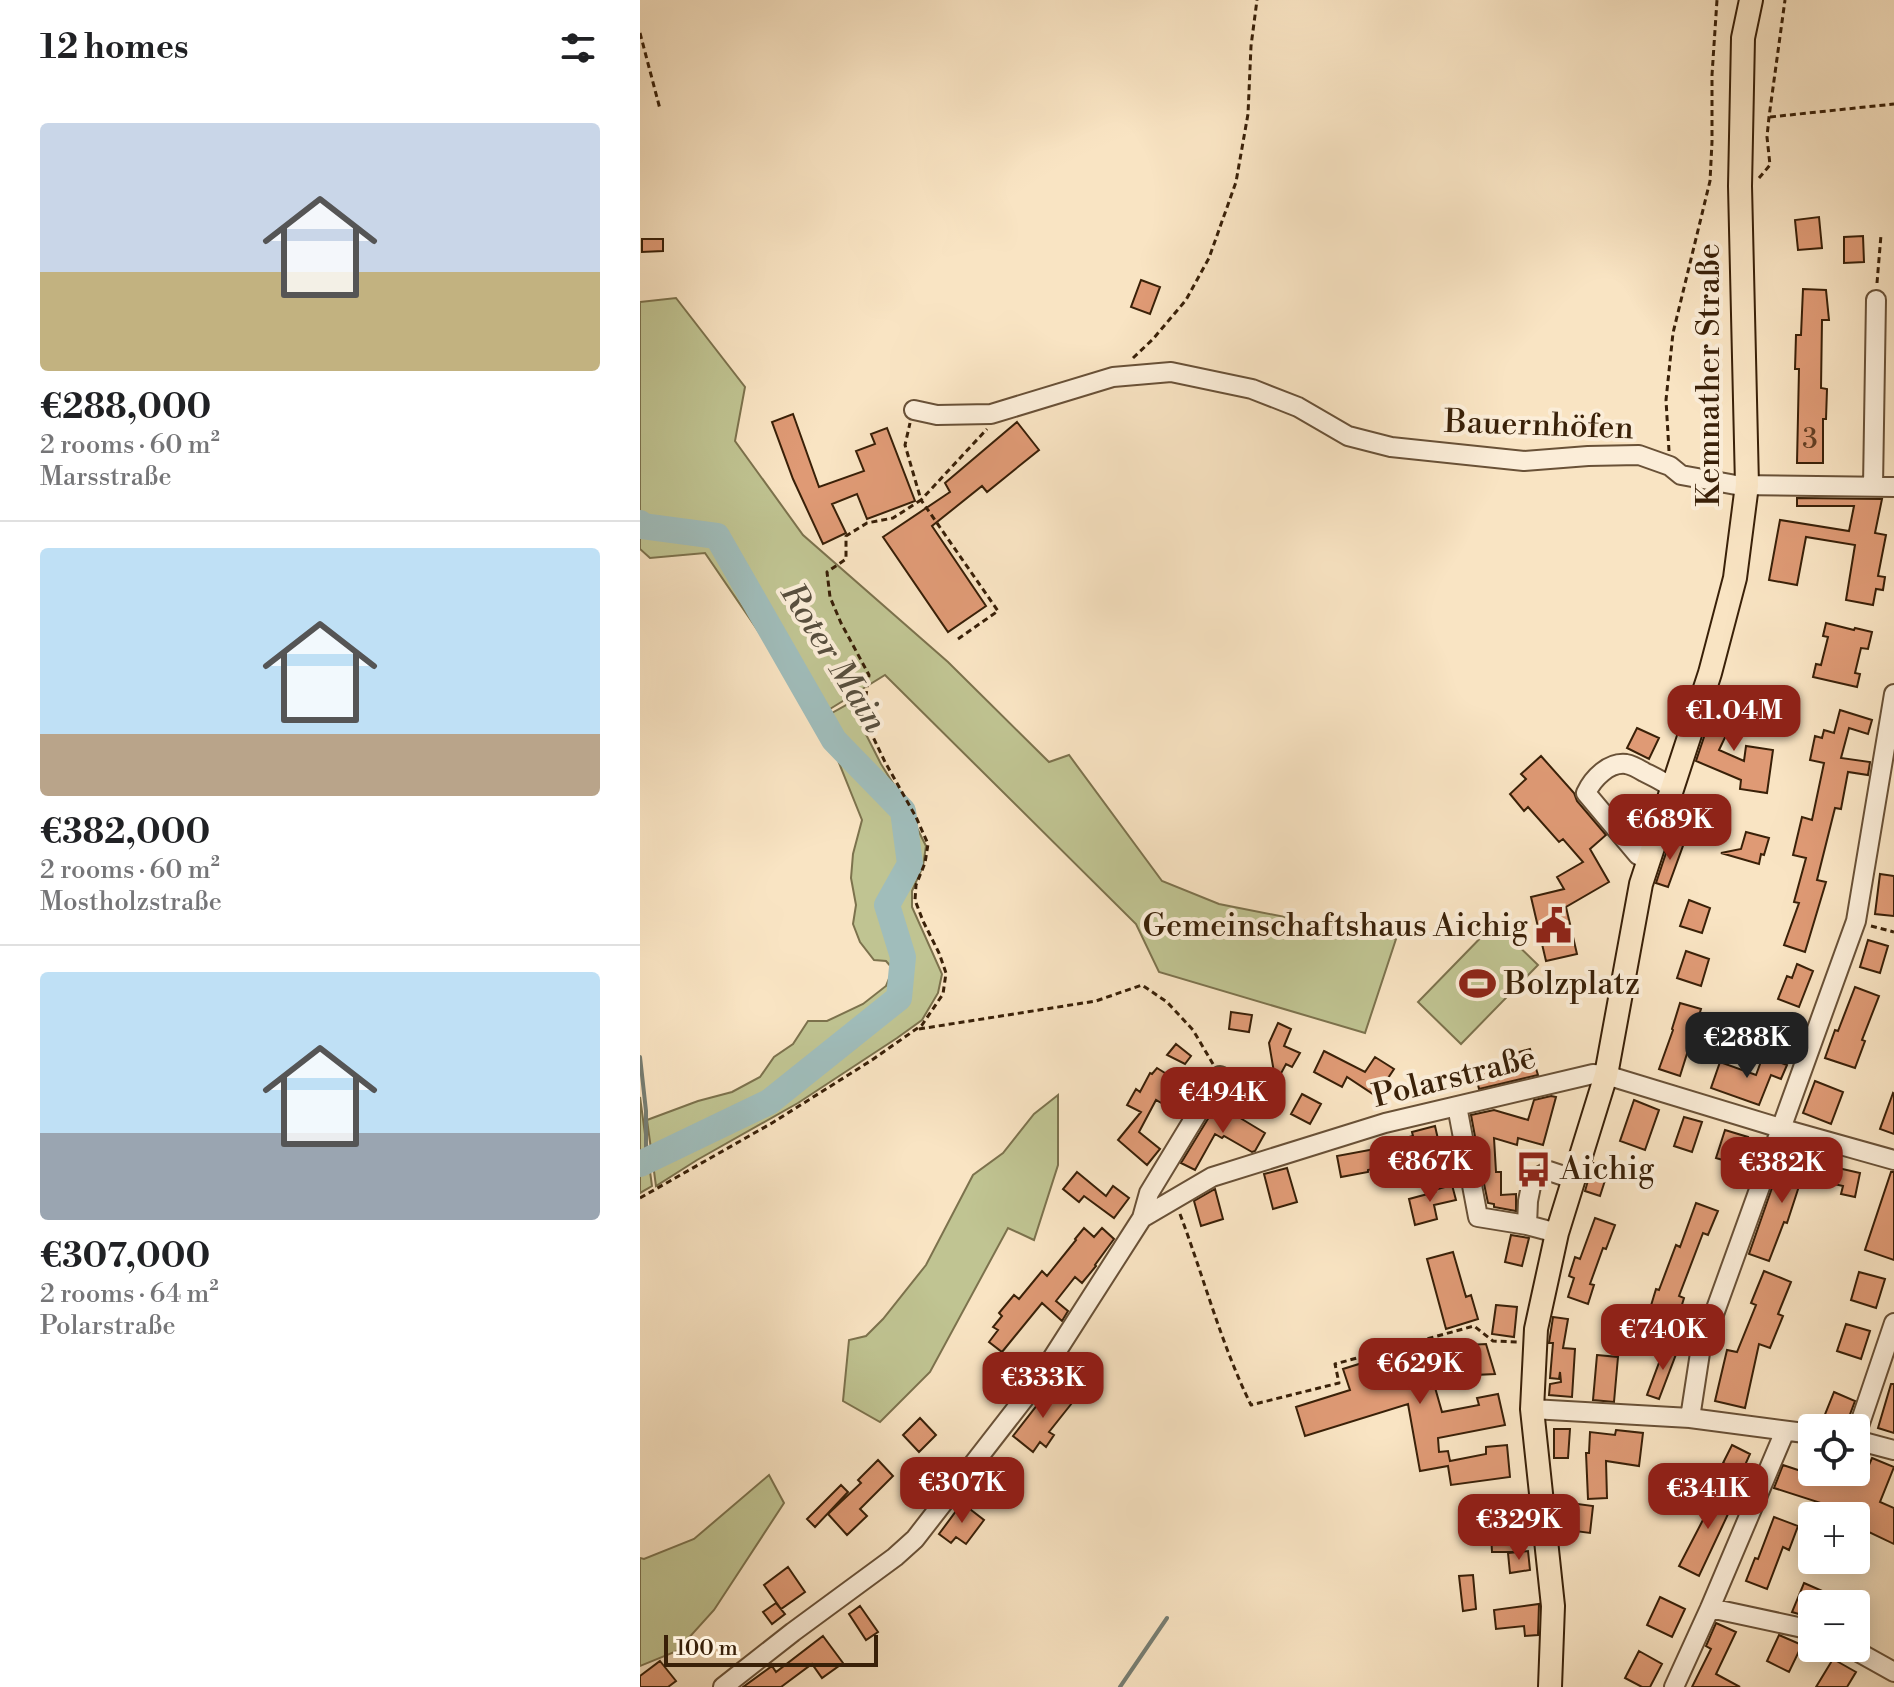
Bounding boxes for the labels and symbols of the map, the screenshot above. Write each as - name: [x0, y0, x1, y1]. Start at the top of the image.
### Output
- street label: Kemnather Straße: [1689, 243, 1729, 507]
- street label: Bauernhöfen: [1443, 402, 1634, 448]
- house number: 3: [1802, 422, 1818, 457]
- water label: Roter Main: [770, 575, 896, 741]
- pin: €1.04M: [1669, 685, 1799, 753]
- pin: €689K: [1614, 794, 1726, 862]
- place label: Gemeinschaftshaus Aichig: [1142, 906, 1528, 946]
- public building icon: Gemeinschaftshaus Aichig: [1535, 907, 1573, 945]
- place label: Bolzplatz: [1503, 964, 1640, 1004]
- sports icon: Bolzplatz: [1459, 965, 1497, 1003]
- pin: €288K: [1691, 1012, 1803, 1080]
- street label: Polarstraße: [1368, 1037, 1540, 1117]
- pin: €494K: [1167, 1067, 1279, 1135]
- pin: €867K: [1374, 1136, 1486, 1204]
- pin: €382K: [1726, 1137, 1838, 1205]
- place label: Aichig: [1559, 1149, 1655, 1189]
- bus stop icon: Aichig: [1515, 1150, 1553, 1188]
- pin: €740K: [1607, 1304, 1719, 1372]
- pin: €629K: [1364, 1338, 1476, 1406]
- pin: €333K: [987, 1352, 1099, 1420]
- pin: €307K: [906, 1457, 1018, 1525]
- pin: €341K: [1652, 1463, 1764, 1531]
- pin: €329K: [1463, 1494, 1575, 1562]
- scale bar: [664, 1631, 878, 1667]

